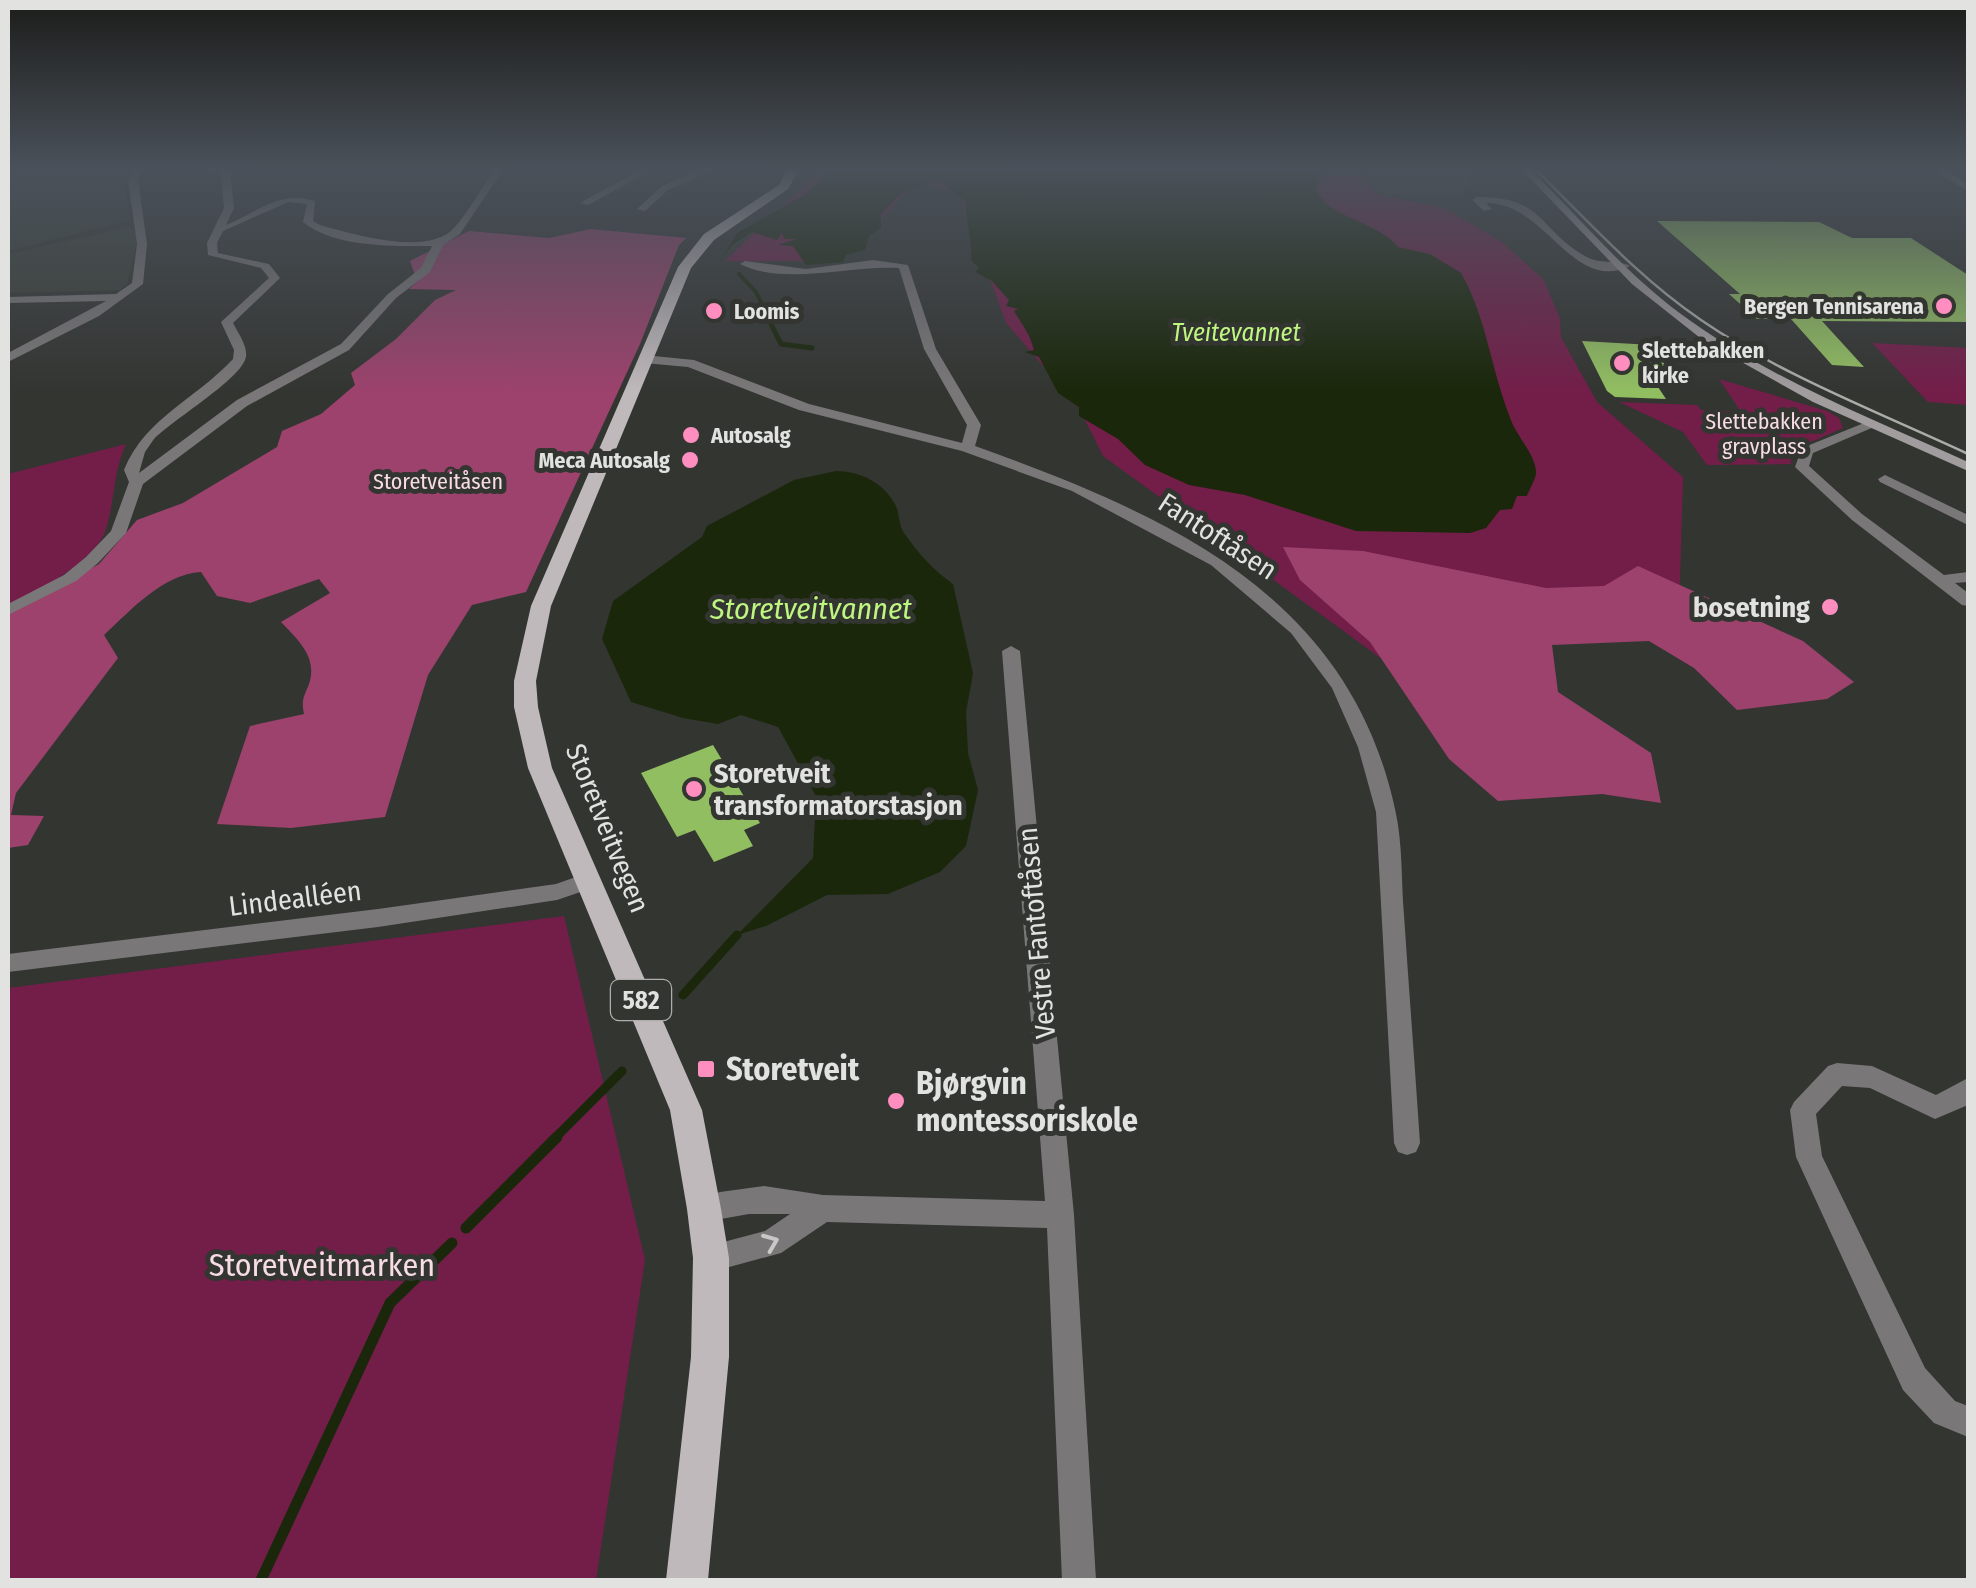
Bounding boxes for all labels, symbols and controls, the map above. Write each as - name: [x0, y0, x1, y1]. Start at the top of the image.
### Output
- place label: Bergen Tennisarena: [1744, 293, 1924, 320]
- marker: Bergen Tennisarena: [1933, 295, 1955, 317]
- place label: Loomis: [734, 298, 800, 325]
- marker: Loomis: [703, 300, 725, 322]
- water label: Tveitevannet: [1171, 318, 1301, 348]
- place label: Slettebakken kirke: [1642, 337, 1764, 389]
- marker: Slettebakken kirke: [1611, 352, 1633, 374]
- park label: Slettebakken gravplass: [1705, 408, 1823, 460]
- place label: Autosalg: [710, 422, 791, 449]
- marker: Autosalg: [680, 424, 702, 446]
- place label: Meca Autosalg: [538, 447, 670, 474]
- marker: Meca Autosalg: [679, 449, 701, 471]
- park label: Storetveitåsen: [373, 468, 503, 495]
- street label: Fantoftåsen: [1152, 486, 1283, 587]
- water label: Storetveitvannet: [709, 591, 912, 627]
- place label: bosetning: [1693, 591, 1810, 624]
- marker: bosetning: [1819, 596, 1841, 618]
- street label: Storetveitvegen: [559, 739, 656, 917]
- place label: Storetveit transformatorstasjon: [714, 757, 963, 822]
- marker: Storetveit transformatorstasjon: [683, 778, 705, 800]
- street label: Vestre Fantoftåsen: [1011, 826, 1062, 1040]
- street label: Lindealléen: [227, 874, 363, 923]
- road number: 582: [611, 980, 671, 1020]
- place label: Storetveit: [726, 1050, 860, 1088]
- marker: Storetveit: [695, 1058, 717, 1080]
- place label: Bjørgvin montessoriskole: [916, 1064, 1138, 1139]
- marker: Bjørgvin montessoriskole: [885, 1090, 907, 1112]
- one-way arrow: [761, 1233, 779, 1253]
- park label: Storetveitmarken: [209, 1246, 435, 1284]

